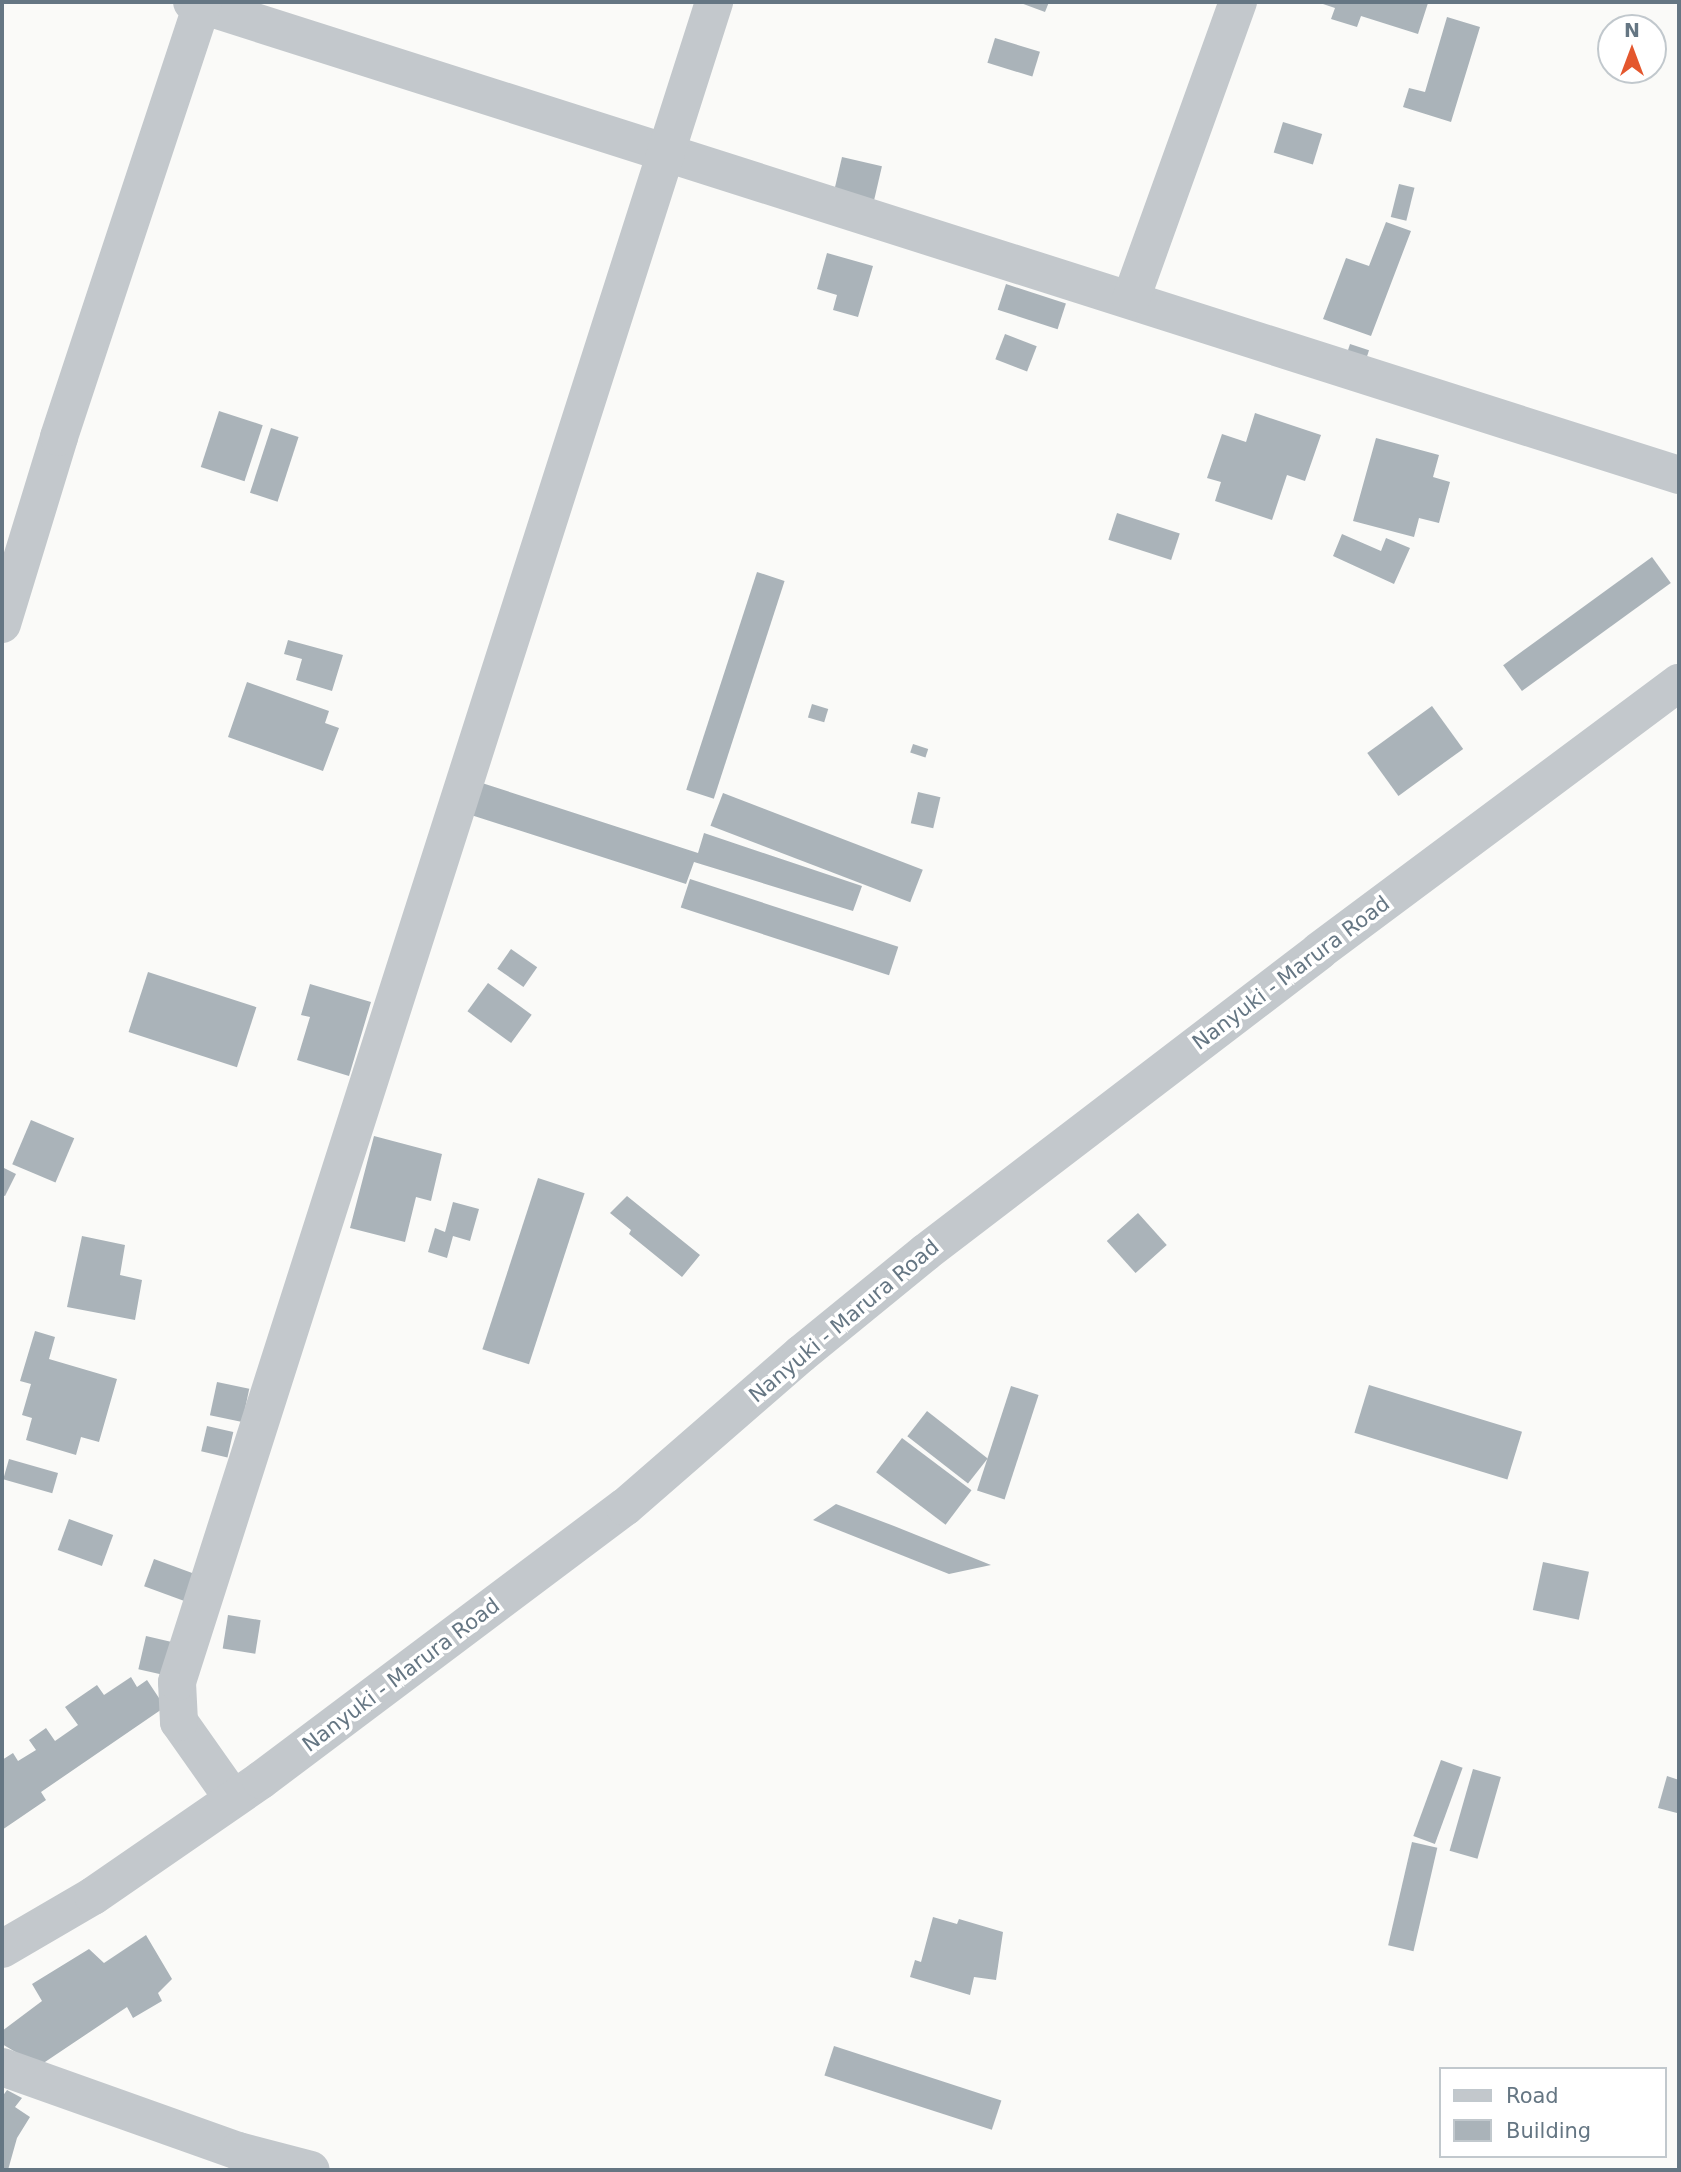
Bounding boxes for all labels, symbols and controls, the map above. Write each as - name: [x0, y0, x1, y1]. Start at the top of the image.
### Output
- north arrow: [1597, 14, 1667, 84]
- text: N: [1624, 19, 1640, 41]
- street label: Nanyuki - Marura Road: [1187, 891, 1395, 1055]
- street label: Nanyuki - Marura Road: [744, 1234, 944, 1408]
- street label: Nanyuki - Marura Road: [297, 1593, 505, 1757]
- legend: [1440, 2067, 1667, 2158]
- text: Road: [1506, 2084, 1559, 2108]
- text: Building: [1506, 2119, 1591, 2143]

